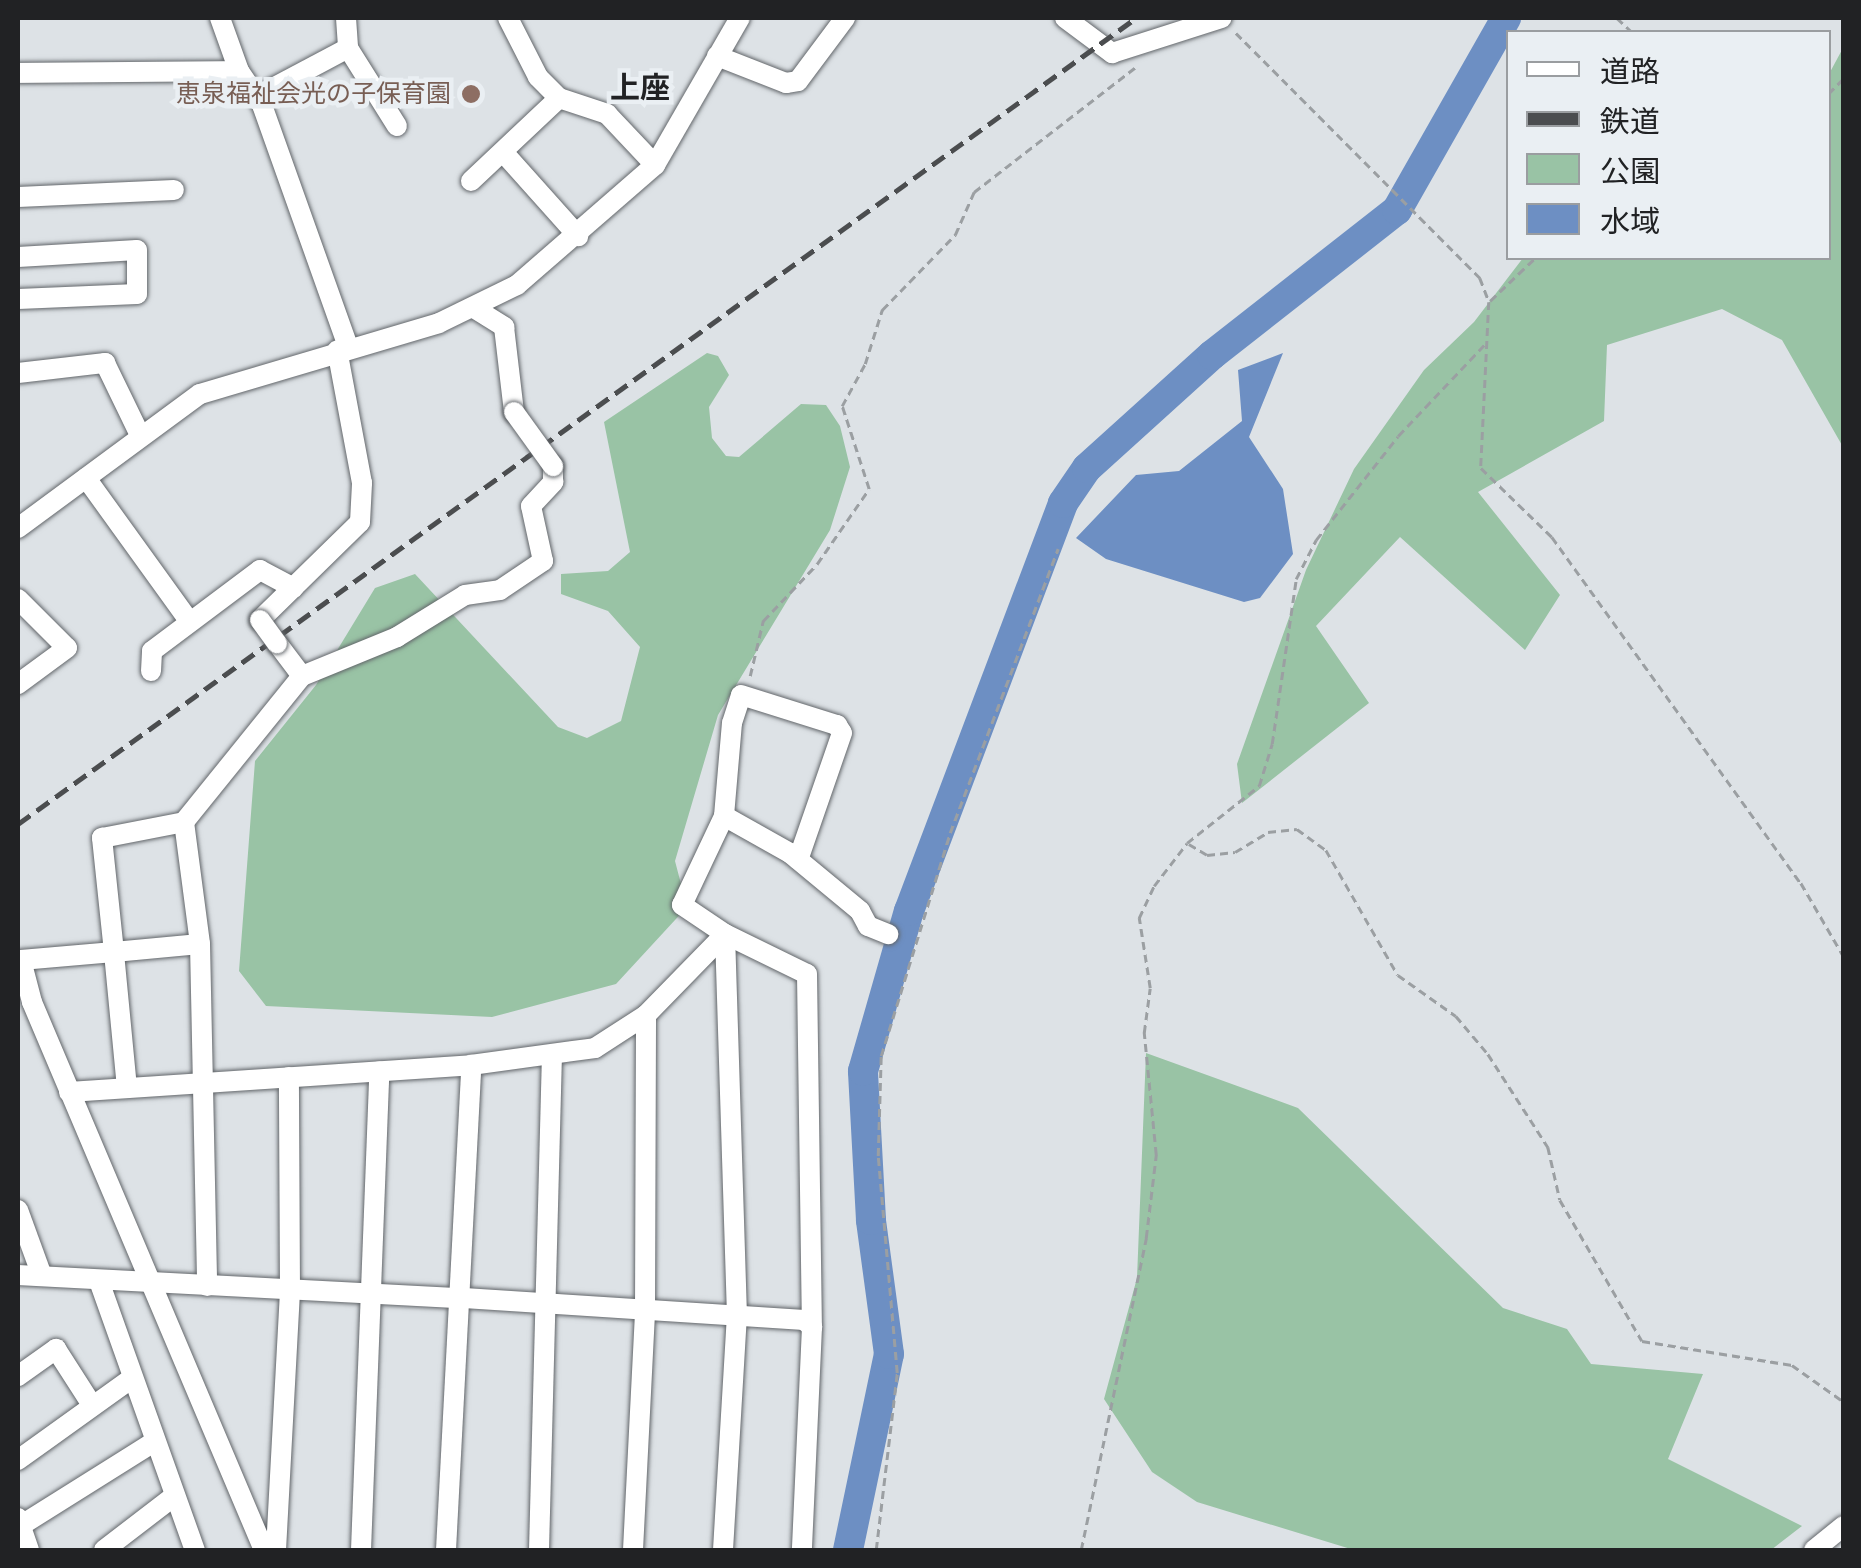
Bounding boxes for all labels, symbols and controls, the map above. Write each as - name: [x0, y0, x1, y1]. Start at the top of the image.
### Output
- legend: [1506, 30, 1831, 260]
- text: 道路: [1600, 55, 1660, 88]
- district label: 上座: [610, 70, 670, 106]
- place label: 恵泉福祉会光の子保育園: [176, 79, 451, 109]
- marker: 恵泉福祉会光の子保育園: [460, 83, 482, 105]
- text: 鉄道: [1600, 105, 1660, 138]
- text: 公園: [1600, 155, 1660, 188]
- text: 水域: [1600, 205, 1660, 238]

